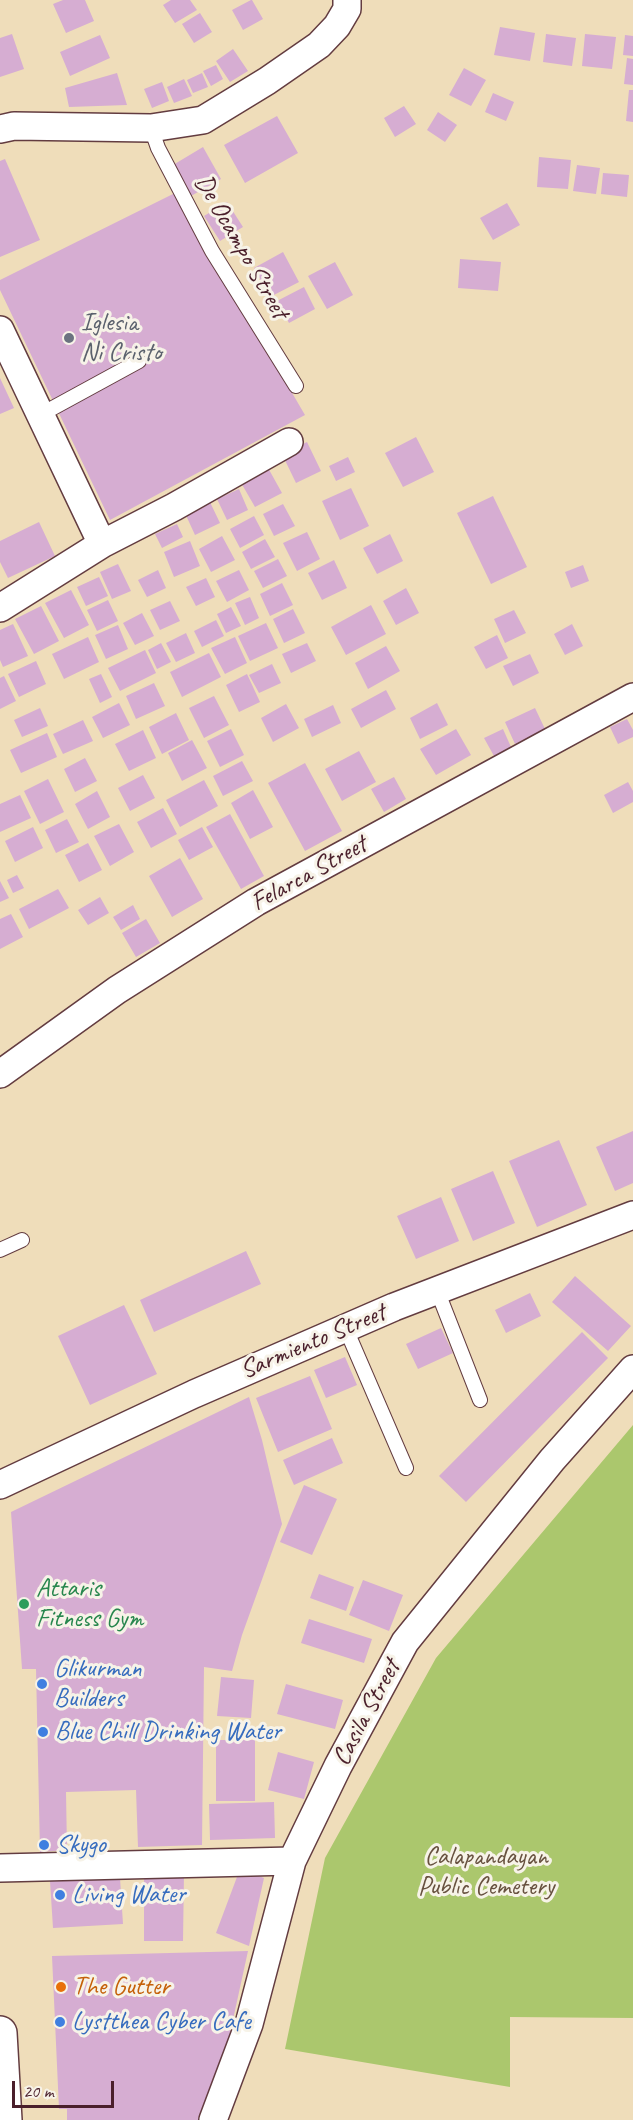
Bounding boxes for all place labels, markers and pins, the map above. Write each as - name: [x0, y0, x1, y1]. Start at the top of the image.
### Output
- place label: Iglesia Ni Cristo: [81, 307, 162, 368]
- marker: Iglesia Ni Cristo: [62, 331, 76, 345]
- place label: Attaris Fitness Gym: [36, 1573, 143, 1634]
- marker: Attaris Fitness Gym: [17, 1597, 31, 1611]
- place label: Glikurman Builders: [54, 1653, 142, 1714]
- marker: Glikurman Builders: [35, 1677, 49, 1691]
- place label: Blue Chill Drinking Water: [55, 1716, 281, 1748]
- marker: Blue Chill Drinking Water: [36, 1725, 50, 1739]
- place label: Skygo: [56, 1829, 106, 1861]
- marker: Skygo: [37, 1838, 51, 1852]
- place label: Living Water: [72, 1879, 186, 1911]
- marker: Living Water: [53, 1888, 67, 1902]
- place label: The Gutter: [73, 1971, 170, 2003]
- marker: The Gutter: [54, 1980, 68, 1994]
- place label: Lystthea Cyber Cafe: [72, 2006, 251, 2038]
- marker: Lystthea Cyber Cafe: [53, 2015, 67, 2029]

